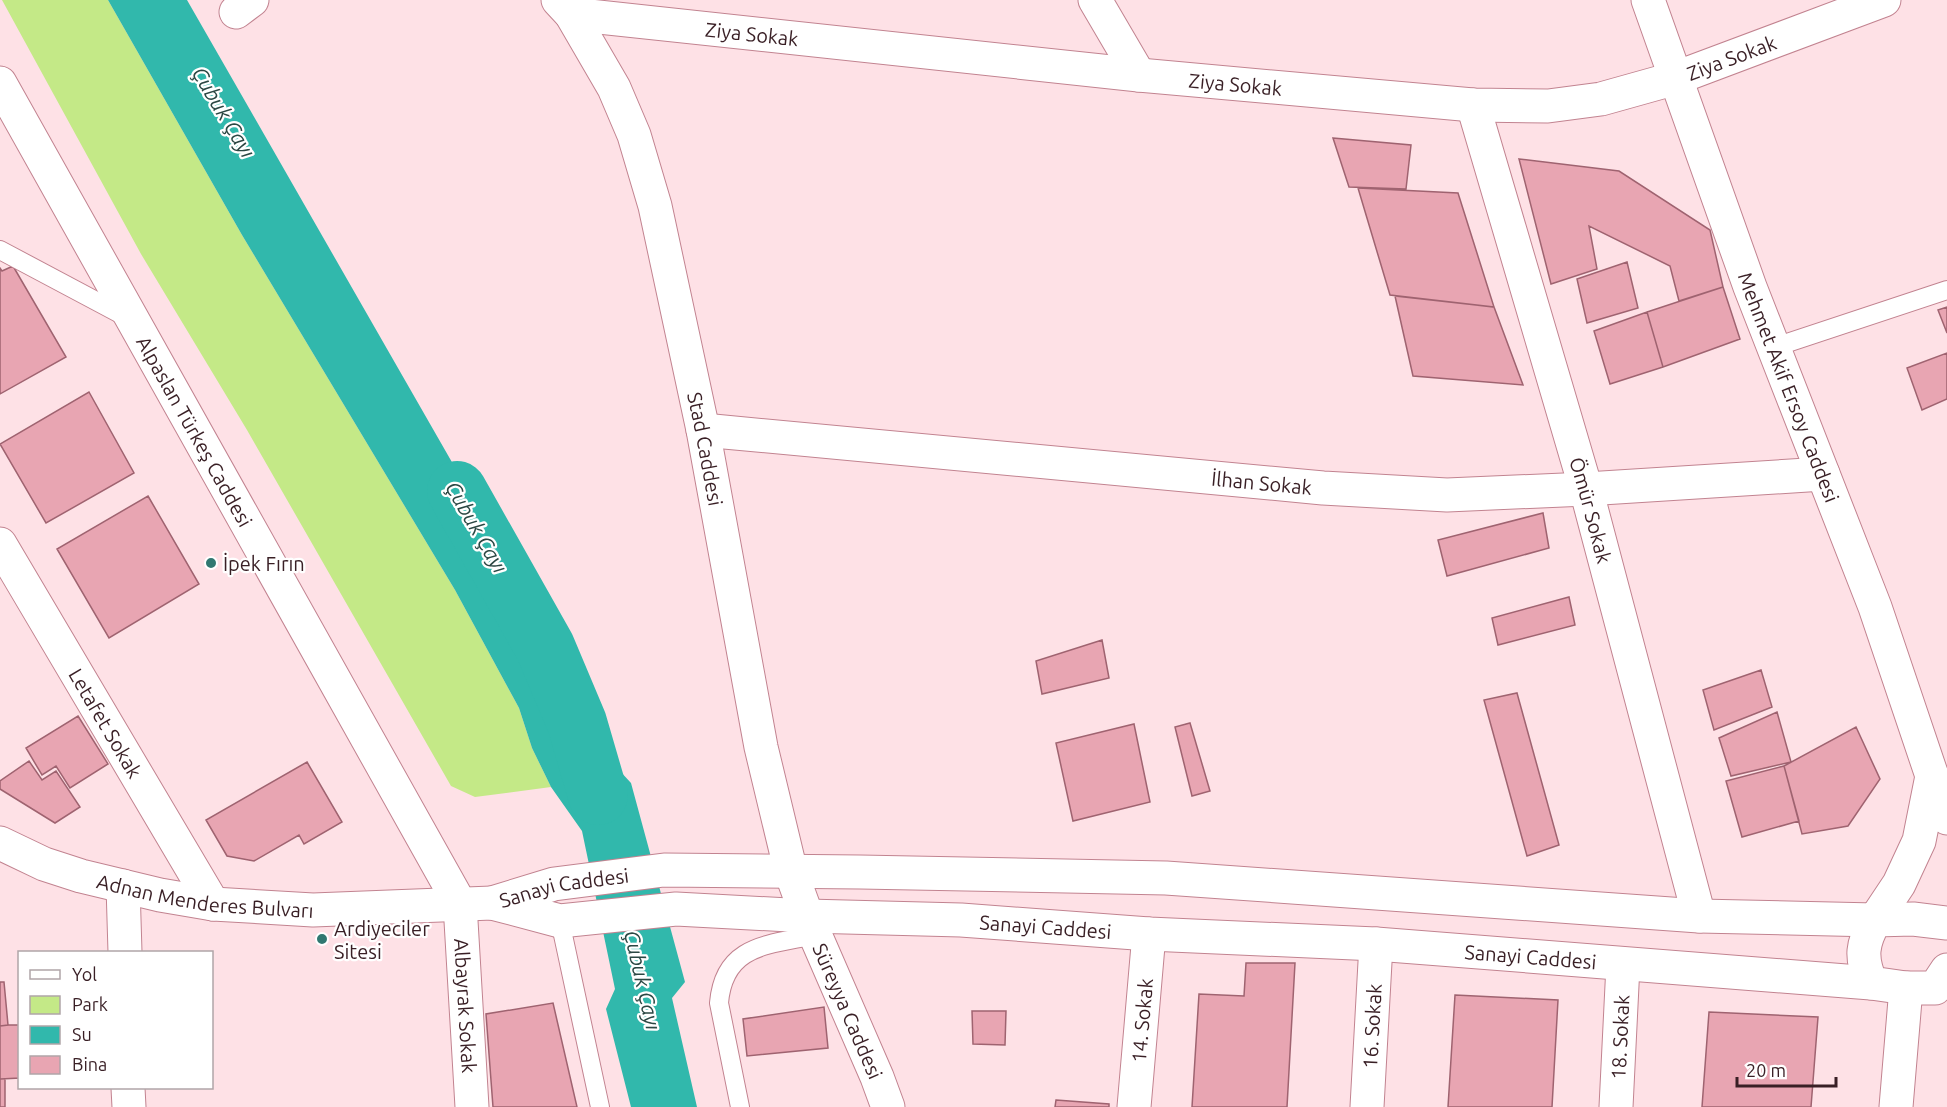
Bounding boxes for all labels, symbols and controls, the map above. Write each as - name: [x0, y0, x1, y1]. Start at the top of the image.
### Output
- street label: Ziya Sokak: [704, 17, 800, 50]
- street label: Ziya Sokak: [1683, 30, 1779, 84]
- water label: Çubuk Çayı: [187, 62, 261, 162]
- street label: Ziya Sokak: [1188, 68, 1283, 99]
- street label: Mehmet Akif Ersoy Caddesi: [1734, 269, 1844, 505]
- street label: Alpaslan Türkeş Caddesi: [133, 332, 258, 530]
- street label: Stad Caddesi: [684, 390, 728, 508]
- street label: Ömür Sokak: [1566, 454, 1617, 566]
- street label: İlhan Sokak: [1210, 466, 1313, 498]
- water label: Çubuk Çayı: [441, 477, 513, 577]
- place label: İpek Fırın: [223, 552, 305, 575]
- marker: İpek Fırın: [204, 556, 218, 570]
- street label: Letafet Sokak: [65, 664, 147, 782]
- street label: Sanayi Caddesi: [496, 863, 630, 912]
- street label: Adnan Menderes Bulvarı: [95, 869, 314, 922]
- street label: Sanayi Caddesi: [979, 910, 1112, 943]
- place label: Ardiyeciler Sitesi: [334, 917, 430, 963]
- water label: Çubuk Çayı: [620, 928, 666, 1032]
- marker: Ardiyeciler Sitesi: [315, 932, 329, 946]
- street label: Albayrak Sokak: [451, 938, 481, 1074]
- street label: Süreyya Caddesi: [809, 940, 888, 1082]
- street label: Sanayi Caddesi: [1464, 940, 1597, 973]
- legend: [18, 951, 213, 1089]
- text: Yol: [72, 964, 97, 984]
- street label: 14. Sokak: [1126, 977, 1157, 1064]
- street label: 16. Sokak: [1358, 983, 1385, 1069]
- text: Park: [72, 994, 108, 1014]
- street label: 18. Sokak: [1606, 994, 1633, 1080]
- text: Su: [72, 1024, 92, 1044]
- scale bar: [1737, 1050, 1836, 1088]
- text: Bina: [72, 1054, 107, 1074]
- text: 20 m: [1746, 1060, 1786, 1080]

